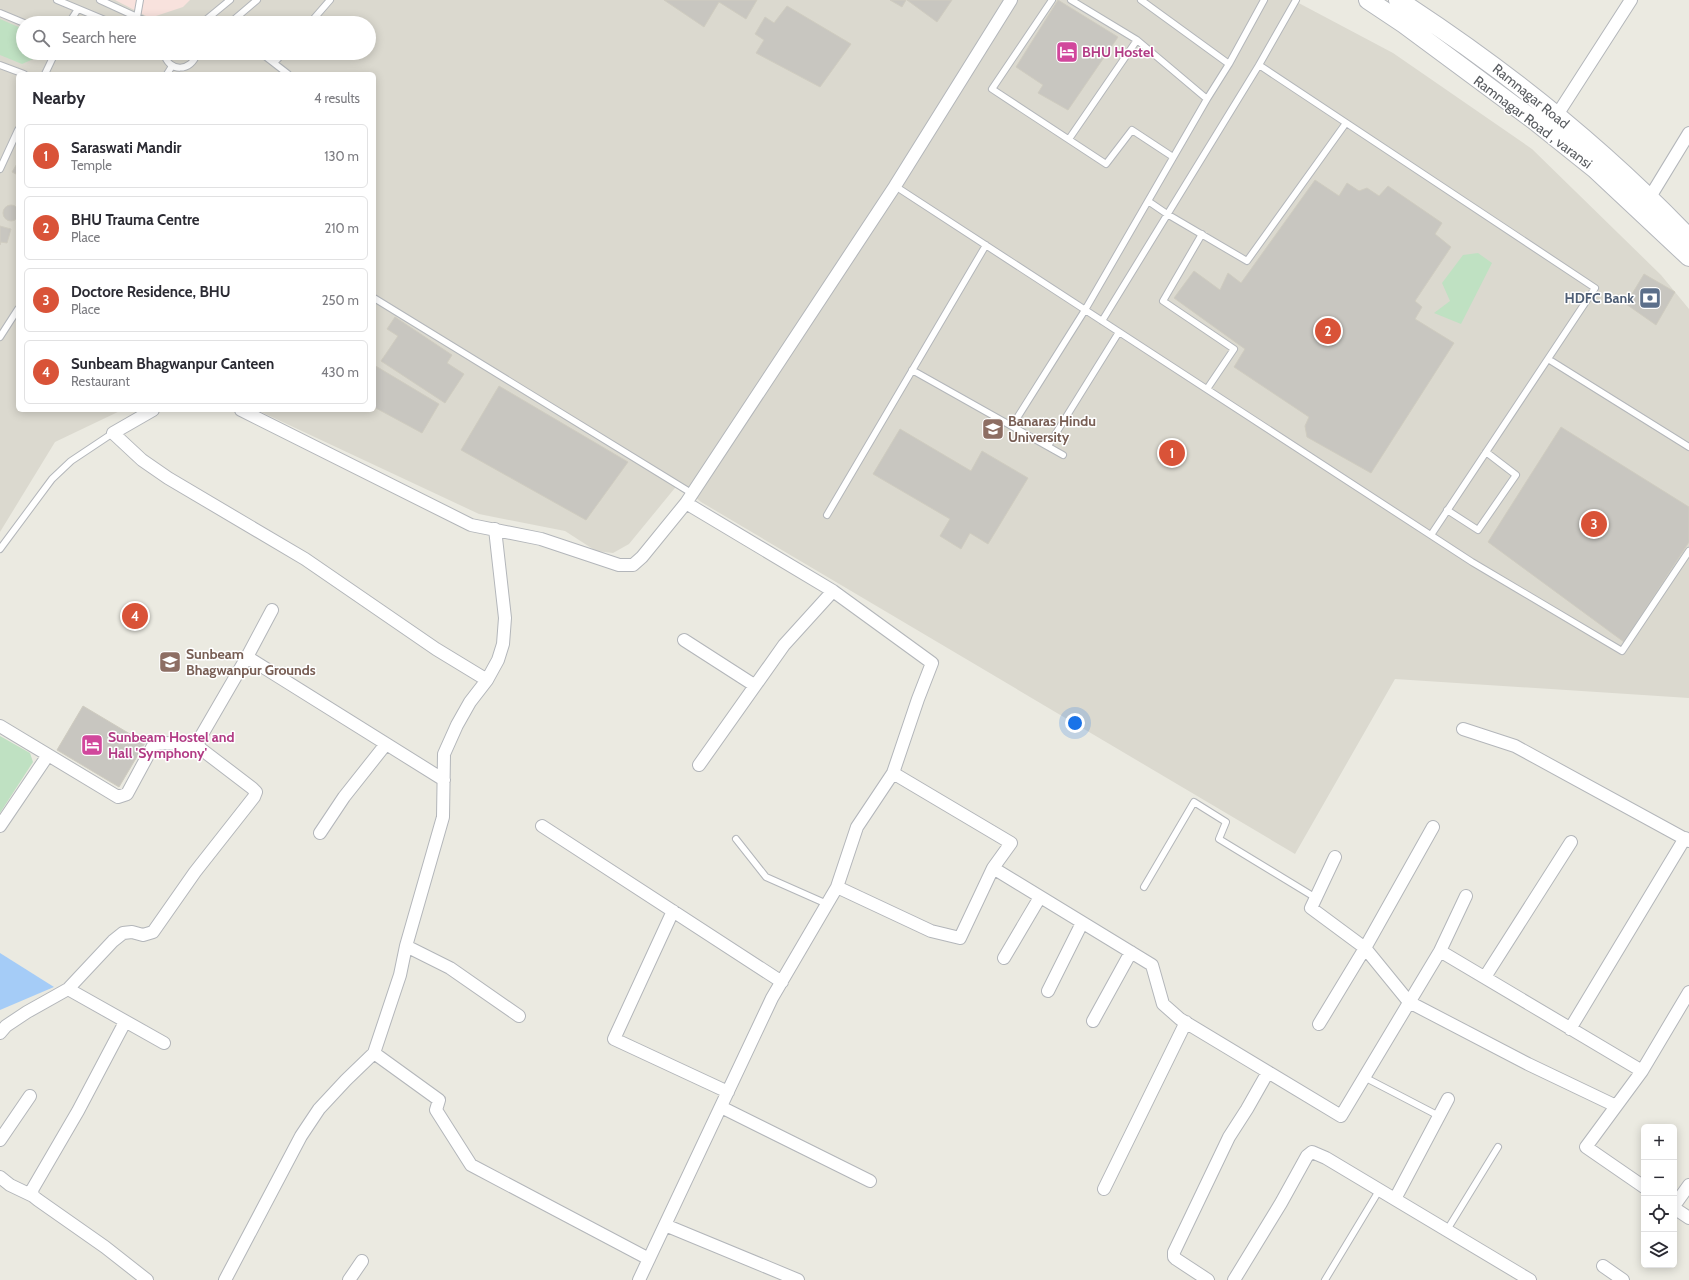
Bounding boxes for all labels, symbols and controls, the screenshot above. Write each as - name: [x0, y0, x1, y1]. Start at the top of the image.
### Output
- search box: [16, 16, 376, 60]
- icon: search: [30, 27, 52, 49]
- text: Search here: [62, 29, 137, 47]
- hotel icon: BHU Hostel: [1054, 39, 1080, 65]
- place label: BHU Hostel: [1082, 43, 1154, 61]
- street label: Ramnagar Road: [1489, 60, 1573, 132]
- street label: Ramnagar Road , varansi: [1470, 71, 1596, 173]
- text: Nearby: [32, 88, 85, 108]
- text: 4 results: [314, 90, 360, 106]
- text: Saraswati Mandir: [71, 139, 181, 157]
- text: 1: [44, 148, 48, 164]
- text: 130 m: [324, 148, 359, 164]
- text: Temple: [71, 157, 112, 173]
- text: BHU Trauma Centre: [71, 211, 200, 229]
- text: 2: [43, 220, 49, 236]
- text: 210 m: [325, 220, 359, 236]
- text: Place: [71, 229, 100, 245]
- text: Doctore Residence, BHU: [71, 283, 231, 301]
- bank icon: HDFC Bank: [1637, 285, 1663, 311]
- place label: HDFC Bank: [1564, 289, 1634, 307]
- text: 3: [42, 292, 50, 308]
- text: 250 m: [322, 292, 359, 308]
- text: Place: [71, 301, 100, 317]
- pin: 2: [1315, 316, 1341, 346]
- text: Sunbeam Bhagwanpur Canteen: [71, 355, 274, 373]
- text: 4: [42, 364, 50, 380]
- text: 430 m: [321, 364, 359, 380]
- text: Restaurant: [71, 373, 130, 389]
- place label: Banaras Hindu University: [1008, 412, 1096, 446]
- school or university icon: Banaras Hindu University: [980, 416, 1006, 442]
- pin: 1: [1159, 438, 1185, 468]
- pin: 3: [1581, 509, 1607, 539]
- pin: 4: [122, 601, 148, 631]
- place label: Sunbeam Bhagwanpur Grounds: [186, 645, 316, 679]
- school or university icon: Sunbeam Bhagwanpur Grounds: [157, 649, 183, 675]
- your location: [1065, 713, 1085, 733]
- place label: Sunbeam Hostel and Hall 'Symphony': [108, 728, 234, 762]
- hotel icon: Sunbeam Hostel and Hall 'Symphony': [79, 732, 105, 758]
- map controls: [1641, 1124, 1677, 1268]
- button: +: [1641, 1124, 1677, 1160]
- button: −: [1641, 1160, 1677, 1196]
- button: locate: [1641, 1196, 1677, 1232]
- button: layers: [1641, 1232, 1677, 1268]

